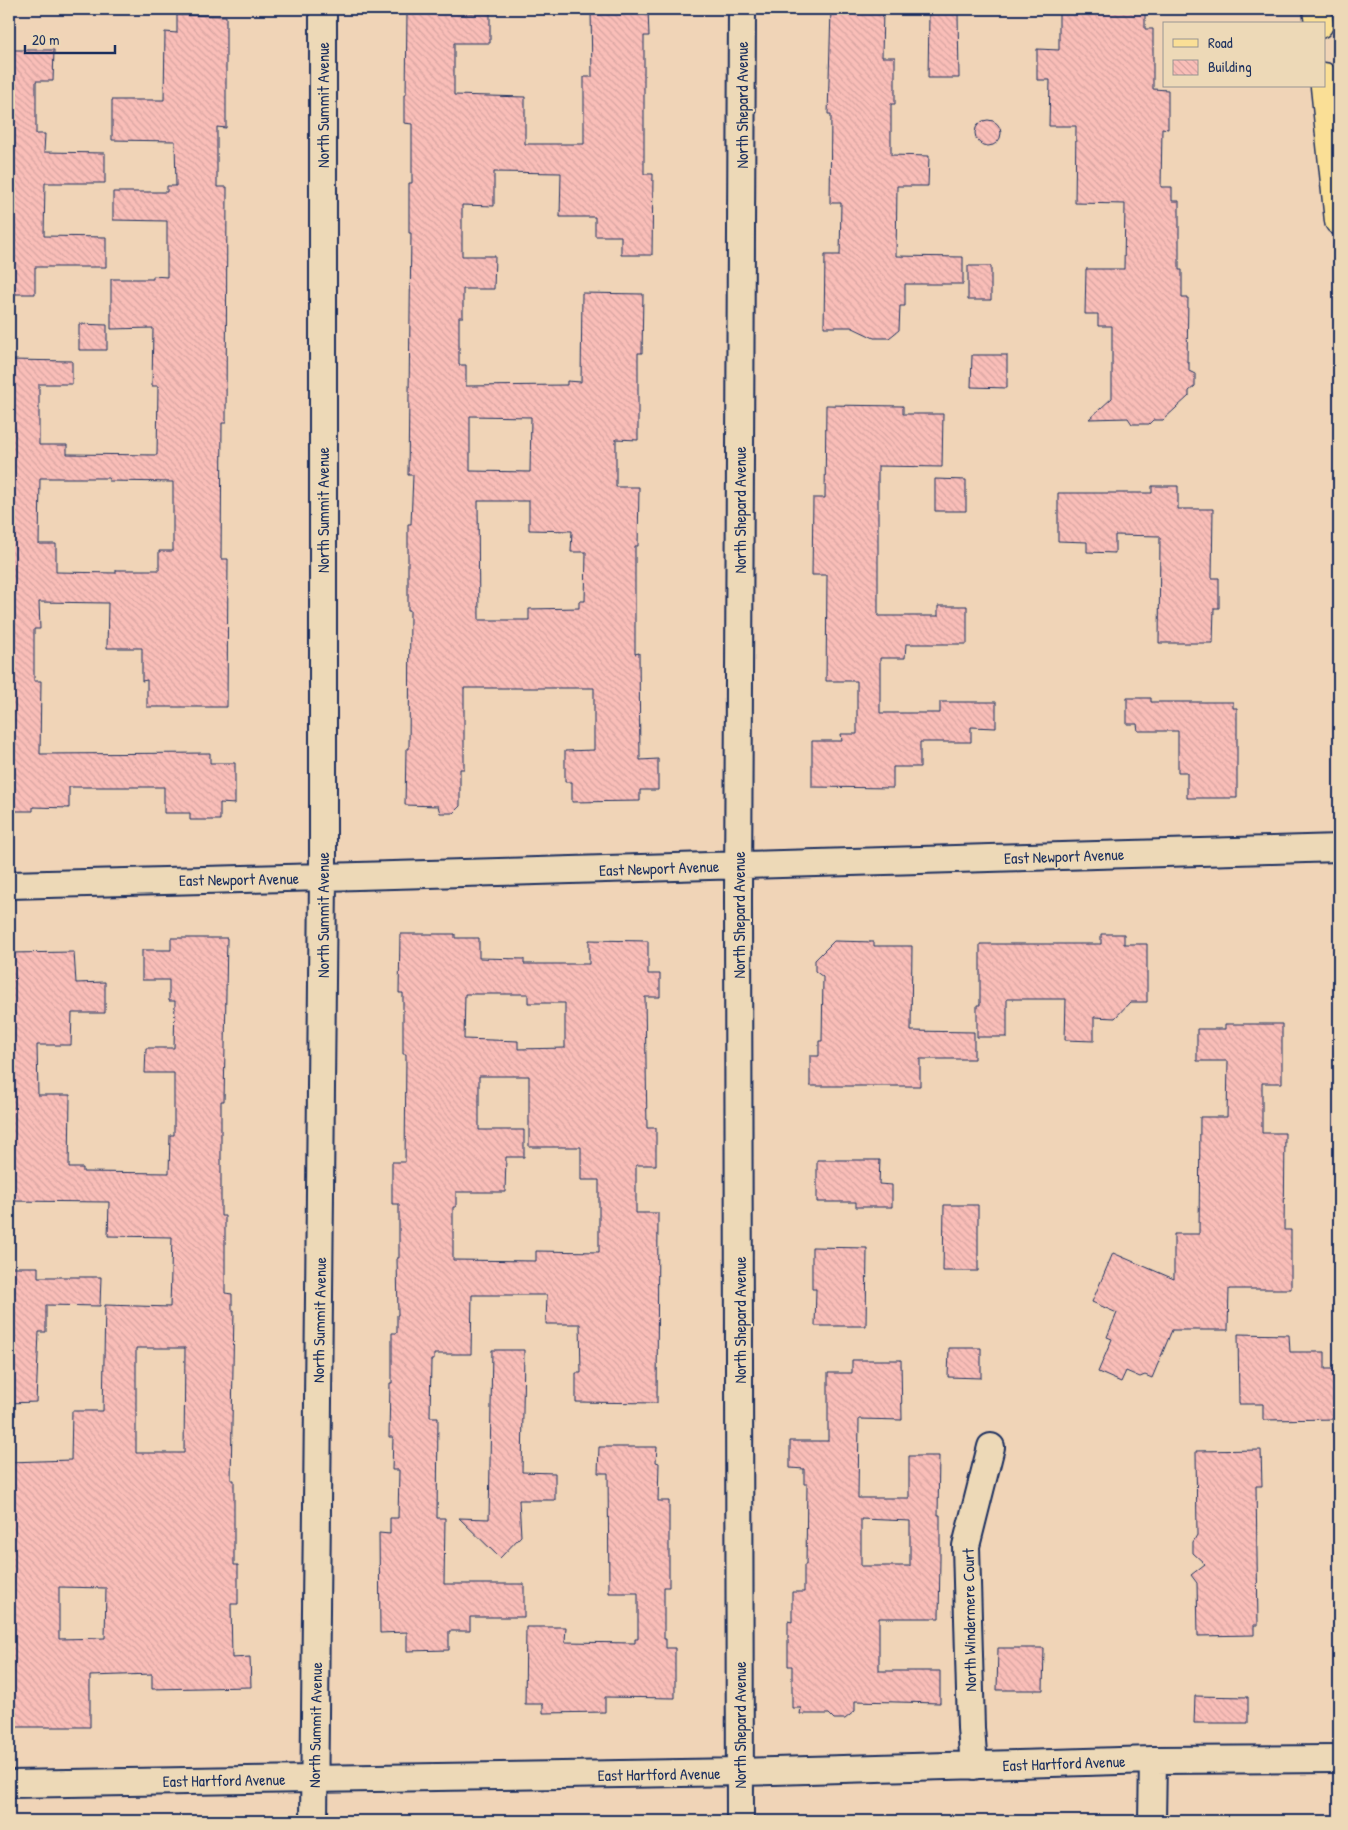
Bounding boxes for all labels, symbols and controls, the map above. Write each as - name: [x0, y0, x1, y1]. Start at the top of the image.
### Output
- scale bar: [25, 22, 115, 54]
- legend: [1163, 22, 1326, 88]
- text: 20 m: [32, 29, 59, 50]
- text: Road: [1208, 32, 1233, 53]
- street label: North Summit Avenue: [312, 41, 334, 168]
- street label: North Shepard Avenue: [731, 41, 753, 169]
- text: Building: [1208, 56, 1252, 77]
- street label: North Summit Avenue: [312, 446, 334, 573]
- street label: North Shepard Avenue: [729, 446, 751, 574]
- street label: East Newport Avenue: [1004, 843, 1125, 869]
- street label: North Summit Avenue: [312, 851, 334, 978]
- street label: North Shepard Avenue: [728, 851, 750, 979]
- street label: East Newport Avenue: [599, 855, 720, 881]
- street label: East Newport Avenue: [179, 867, 300, 891]
- street label: North Summit Avenue: [307, 1256, 331, 1383]
- street label: North Shepard Avenue: [729, 1256, 751, 1384]
- street label: North Windermere Court: [957, 1548, 981, 1692]
- street label: North Summit Avenue: [303, 1661, 327, 1788]
- street label: North Shepard Avenue: [729, 1661, 751, 1789]
- street label: East Hartford Avenue: [1002, 1750, 1126, 1776]
- street label: East Hartford Avenue: [597, 1762, 721, 1786]
- street label: East Hartford Avenue: [162, 1768, 286, 1792]

